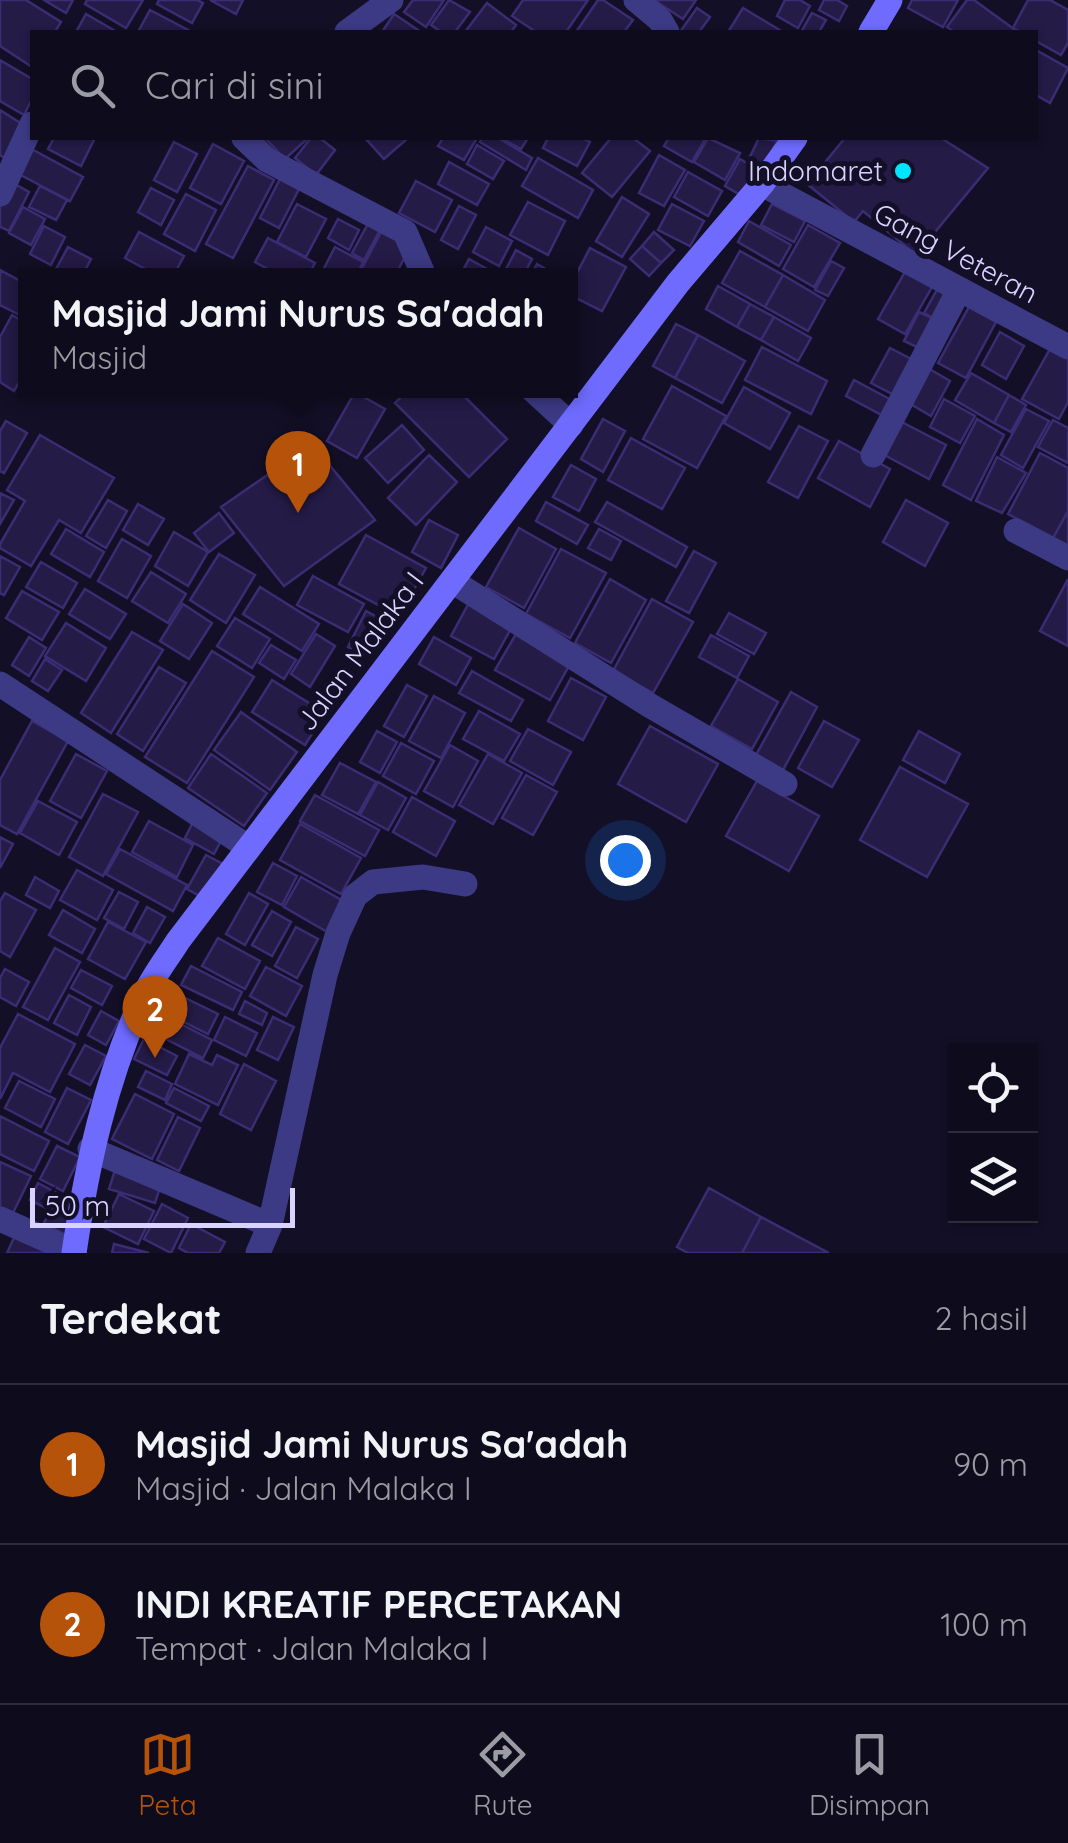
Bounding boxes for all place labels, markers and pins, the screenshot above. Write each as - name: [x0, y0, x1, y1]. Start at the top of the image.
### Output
- place label: Indomaret: [748, 153, 883, 188]
- marker: Indomaret: [892, 160, 914, 182]
- pin: 1: [266, 430, 330, 513]
- pin: 2: [122, 976, 188, 1058]

